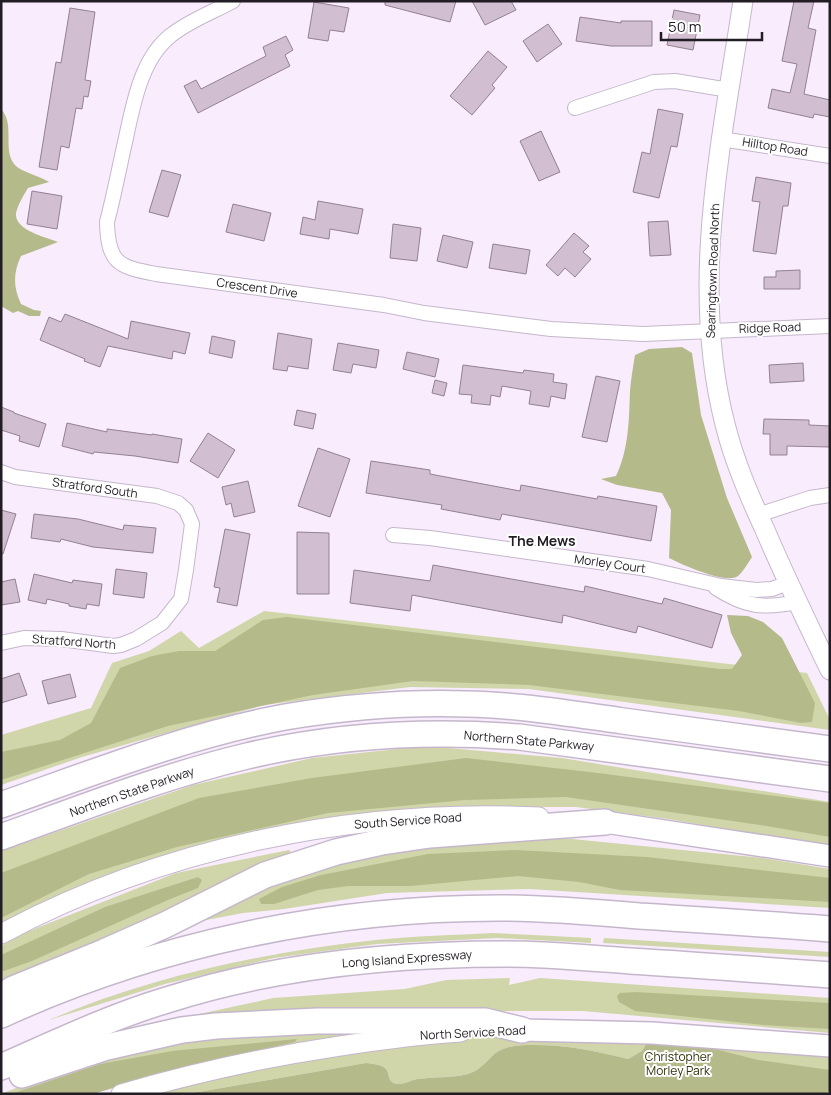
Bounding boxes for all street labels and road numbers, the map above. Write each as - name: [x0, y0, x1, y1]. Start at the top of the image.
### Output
- street label: Hilltop Road: [741, 133, 809, 160]
- street label: Searingtown Road North: [702, 203, 723, 339]
- street label: Crescent Drive: [215, 273, 299, 302]
- street label: Ridge Road: [738, 318, 801, 337]
- street label: Stratford South: [51, 473, 139, 502]
- street label: Morley Court: [573, 550, 647, 577]
- street label: Stratford North: [31, 630, 117, 653]
- street label: Northern State Parkway: [463, 726, 596, 755]
- street label: Northern State Parkway: [67, 762, 197, 821]
- street label: South Service Road: [354, 808, 462, 833]
- street label: Long Island Expressway: [341, 945, 473, 972]
- street label: North Service Road: [420, 1021, 526, 1044]

